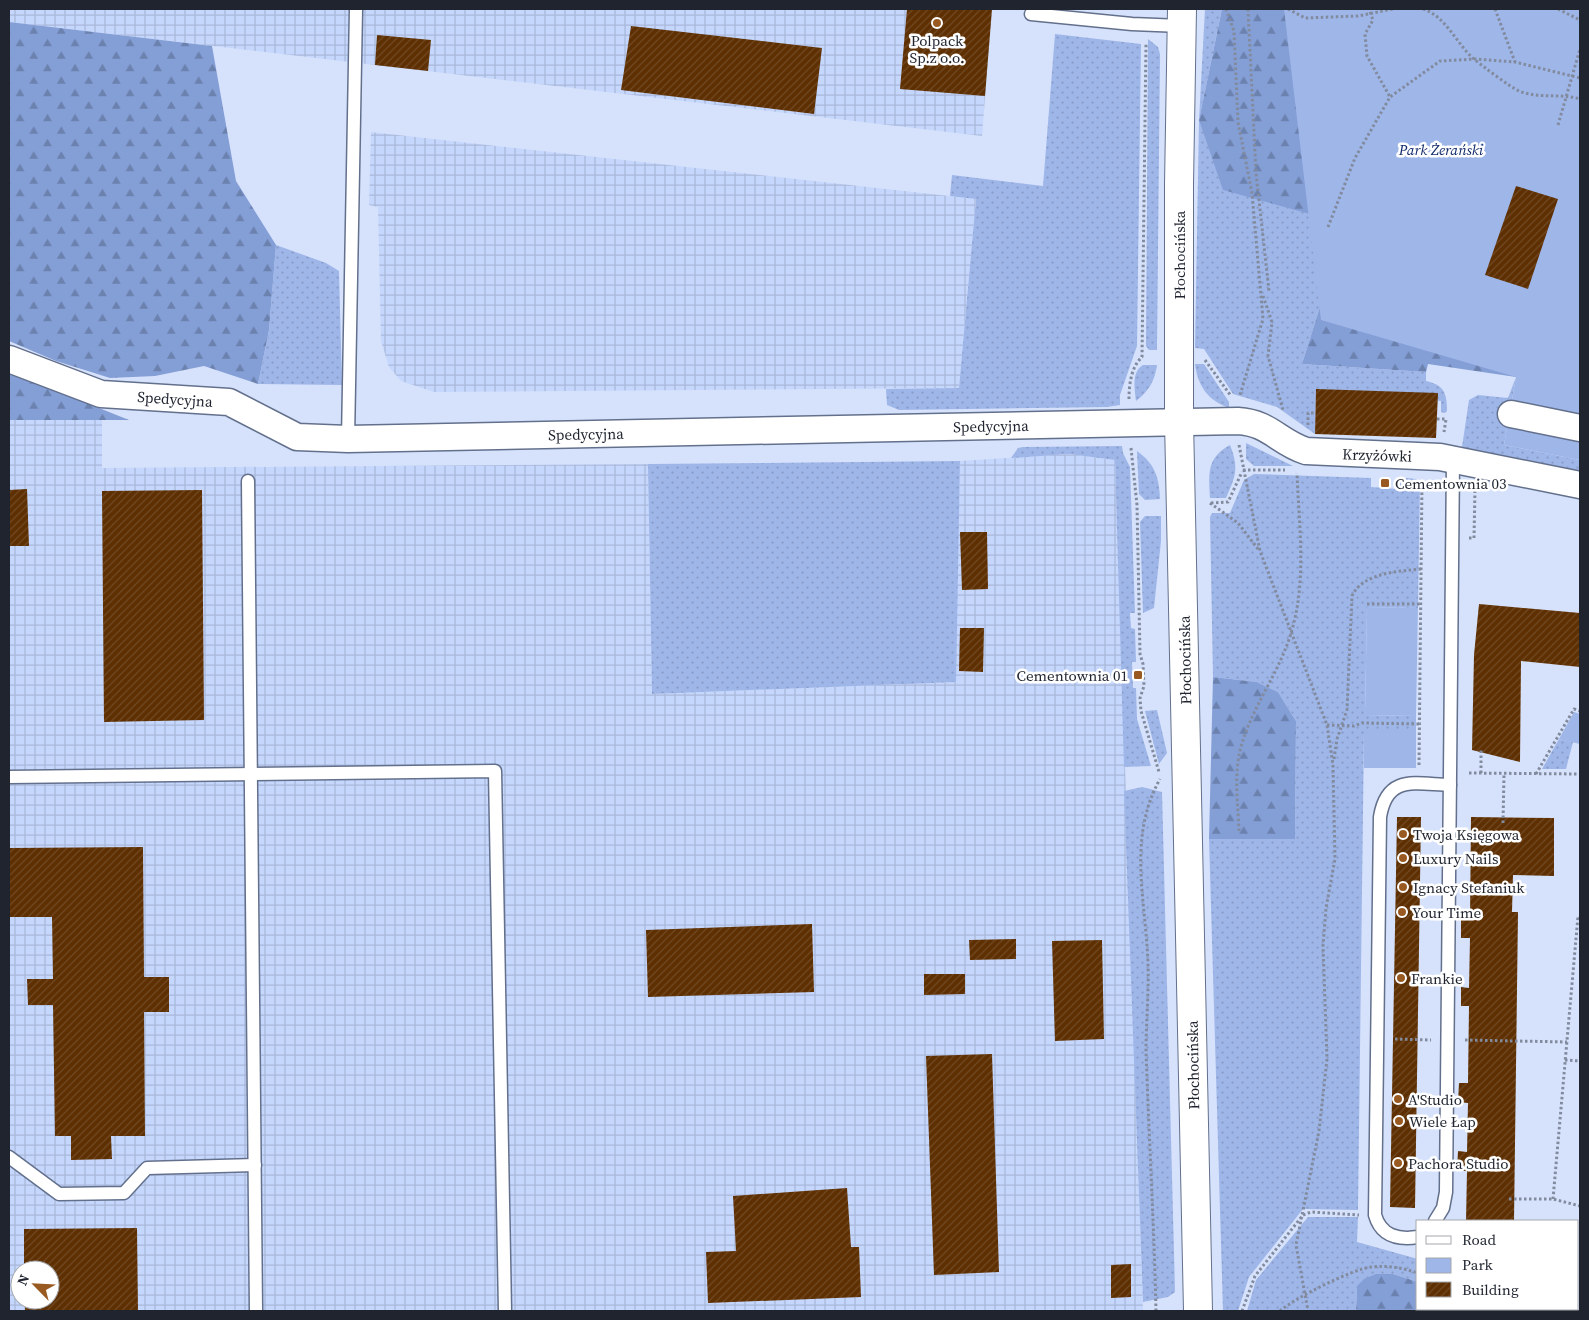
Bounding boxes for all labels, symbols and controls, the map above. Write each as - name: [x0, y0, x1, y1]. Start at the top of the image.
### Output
- marker: Polpack Sp.z o.o.: [931, 17, 943, 29]
- place label: Polpack Sp.z o.o.: [910, 30, 964, 68]
- park label: Park Żerański: [1398, 139, 1484, 160]
- street label: Płochocińska: [1169, 210, 1190, 300]
- street label: Spedycyjna: [137, 386, 214, 412]
- street label: Spedycyjna: [953, 415, 1029, 437]
- street label: Spedycyjna: [548, 423, 624, 445]
- street label: Krzyżówki: [1342, 443, 1412, 467]
- place label: Cementownia 03: [1395, 473, 1507, 494]
- marker: Cementownia 03: [1379, 477, 1391, 489]
- street label: Płochocińska: [1174, 615, 1196, 705]
- place label: Cementownia 01: [1016, 665, 1128, 686]
- marker: Cementownia 01: [1132, 669, 1144, 681]
- place label: Twoja Księgowa: [1413, 824, 1520, 845]
- marker: Twoja Księgowa: [1397, 828, 1409, 840]
- place label: Luxury Nails: [1413, 848, 1499, 869]
- marker: Luxury Nails: [1397, 852, 1409, 864]
- place label: Ignacy Stefaniuk: [1413, 877, 1525, 898]
- marker: Ignacy Stefaniuk: [1397, 881, 1409, 893]
- place label: Your Time: [1412, 902, 1482, 923]
- marker: Your Time: [1396, 906, 1408, 918]
- place label: Frankie: [1411, 968, 1463, 989]
- marker: Frankie: [1395, 972, 1407, 984]
- street label: Płochocińska: [1182, 1020, 1204, 1110]
- place label: A'Studio: [1408, 1089, 1462, 1110]
- marker: A'Studio: [1392, 1093, 1404, 1105]
- place label: Wiele Łap: [1409, 1111, 1476, 1132]
- marker: Wiele Łap: [1393, 1115, 1405, 1127]
- place label: Pachora Studio: [1408, 1153, 1508, 1174]
- marker: Pachora Studio: [1392, 1157, 1404, 1169]
- legend: [1416, 1220, 1579, 1310]
- text: Road: [1462, 1229, 1496, 1250]
- text: Park: [1462, 1254, 1494, 1275]
- north arrow: [10, 1260, 60, 1310]
- text: N: [12, 1271, 34, 1288]
- text: Building: [1462, 1279, 1519, 1300]

